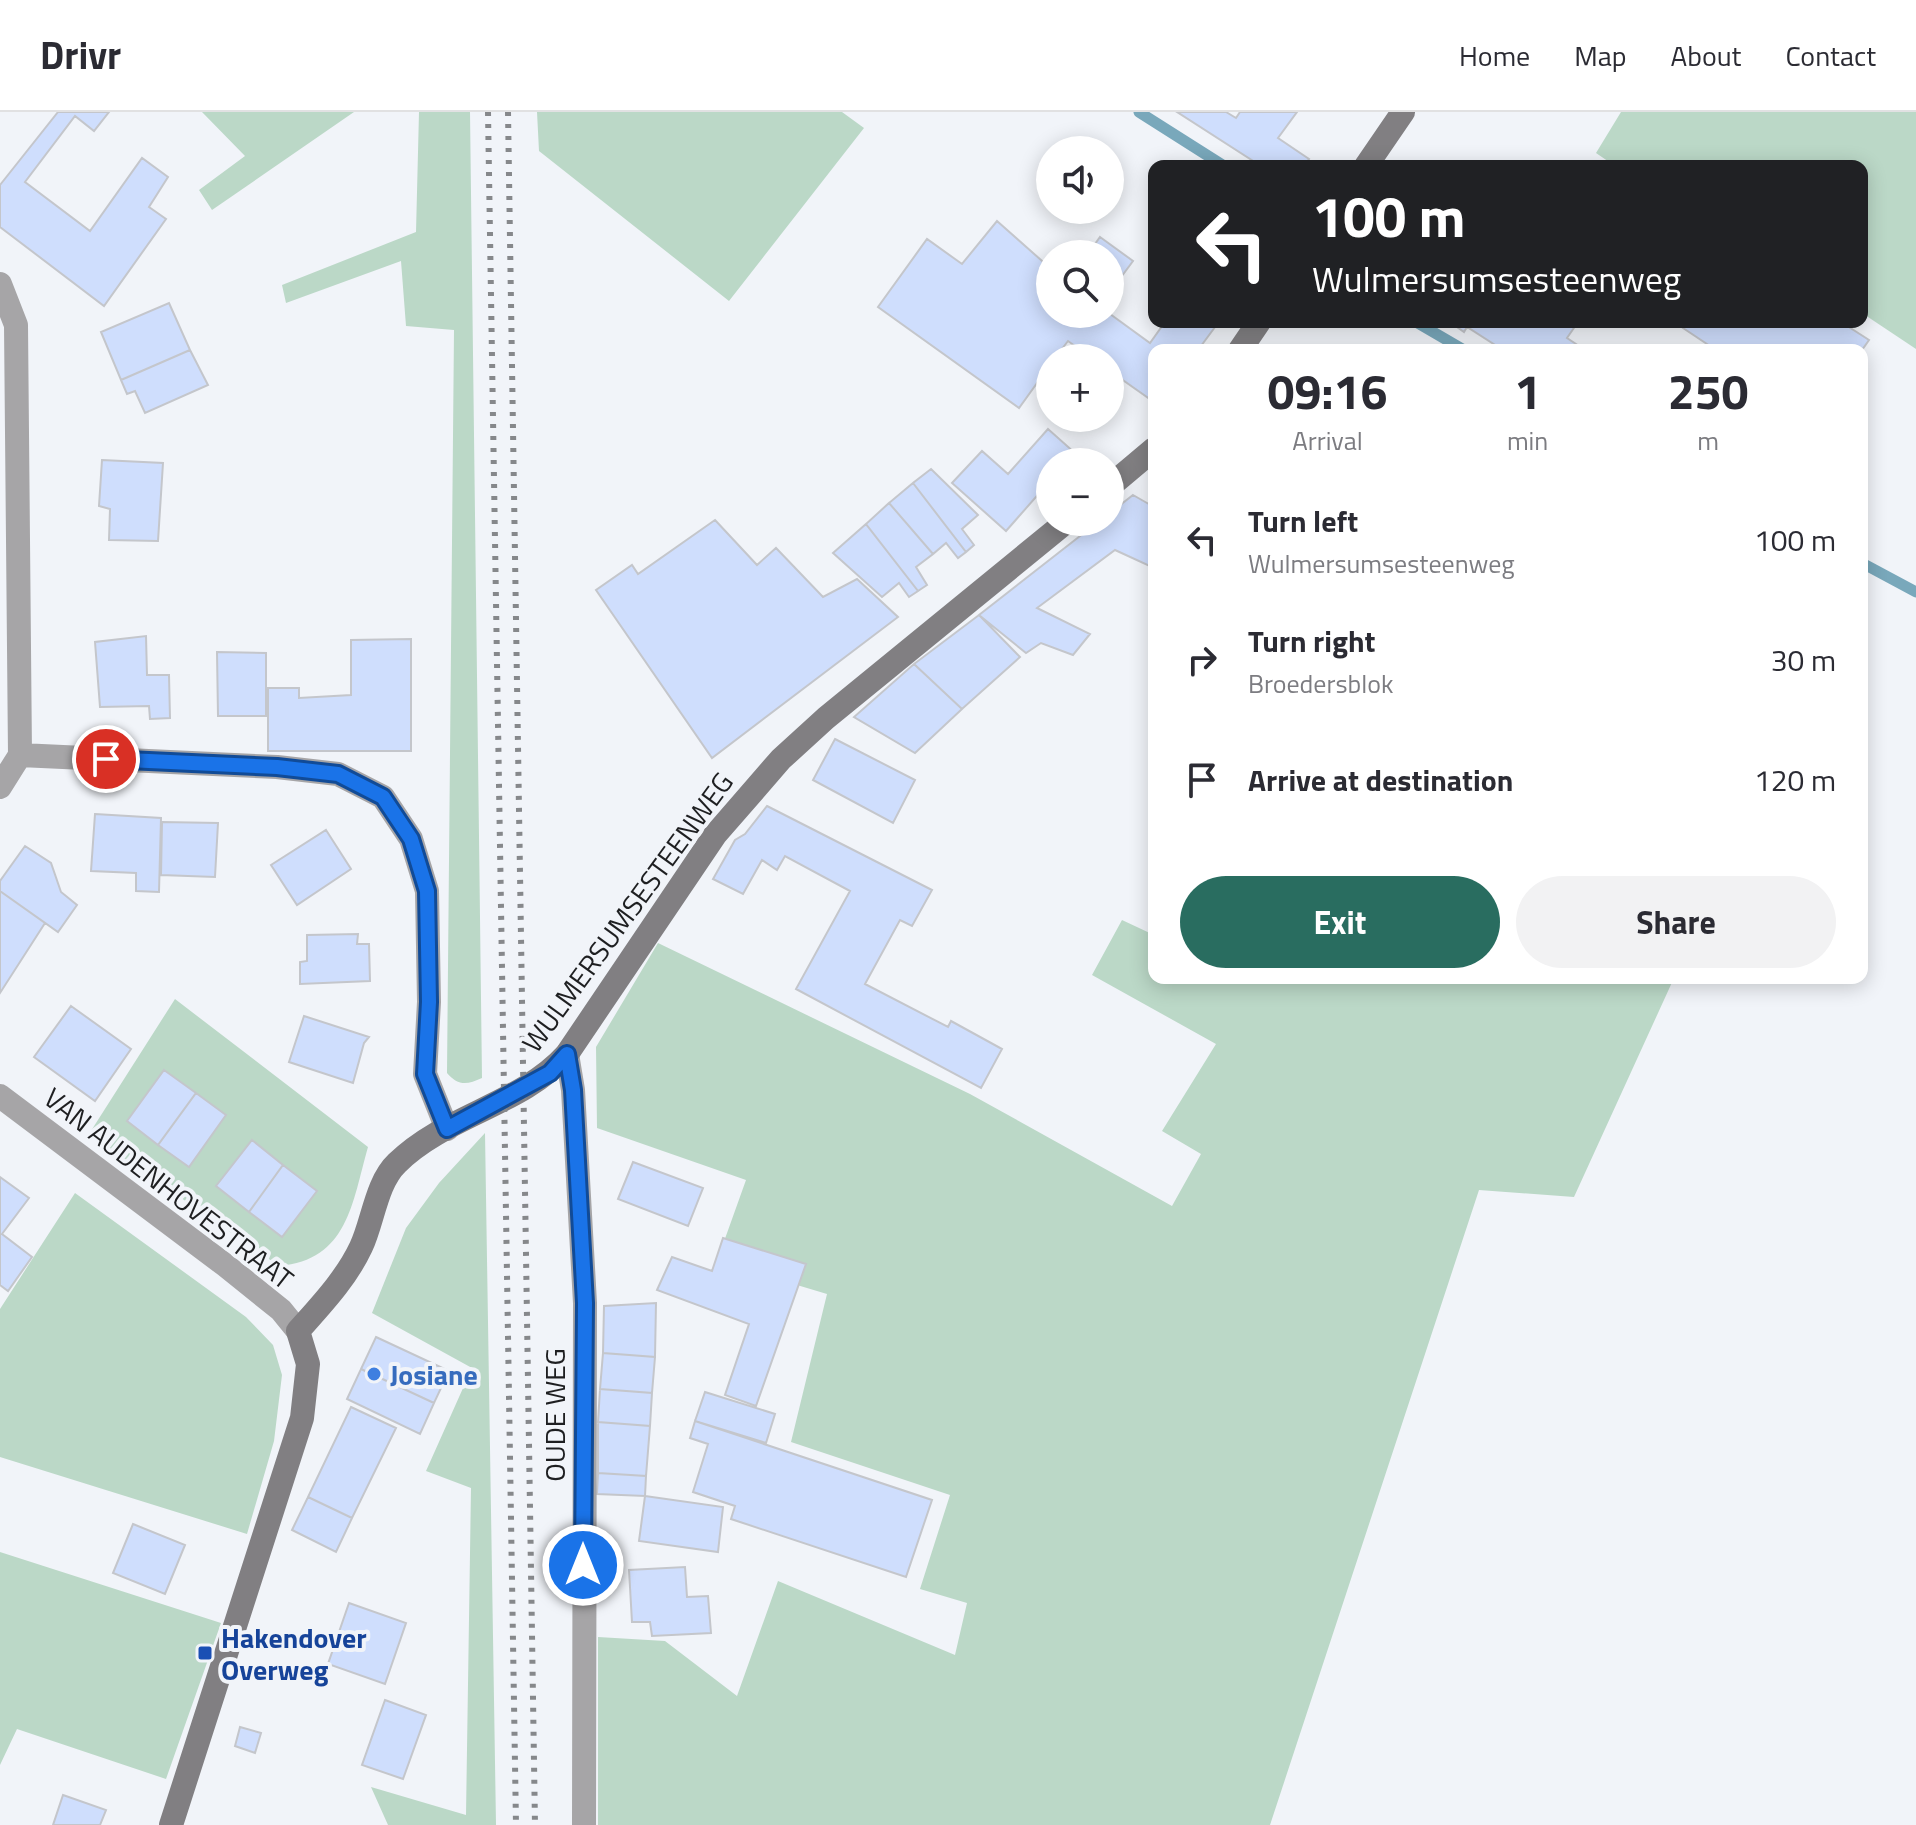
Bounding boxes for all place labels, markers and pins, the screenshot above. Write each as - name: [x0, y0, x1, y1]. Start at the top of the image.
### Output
- pin: [72, 725, 140, 793]
- place label: Josiane: [390, 1353, 478, 1396]
- marker: Josiane: [365, 1365, 383, 1383]
- place label: Hakendover Overweg: [221, 1616, 367, 1691]
- marker: Hakendover Overweg: [196, 1644, 214, 1662]

